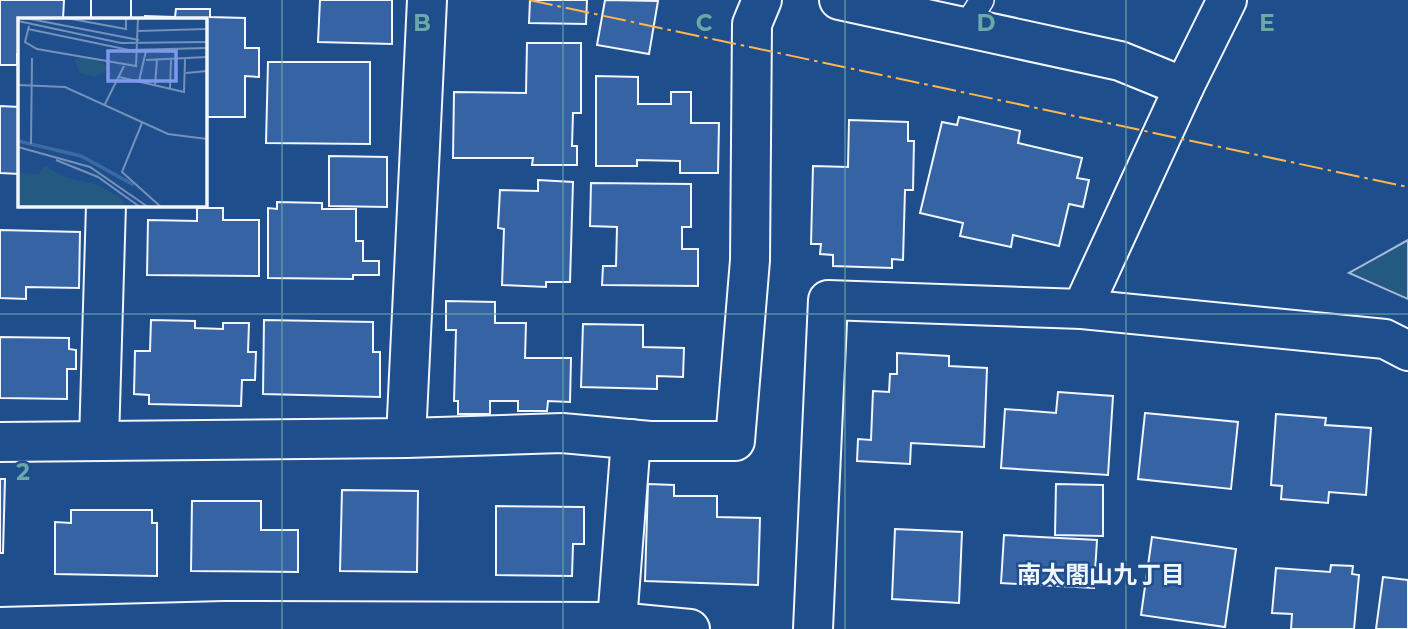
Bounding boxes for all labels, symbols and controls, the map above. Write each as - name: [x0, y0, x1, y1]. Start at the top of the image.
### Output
- text: B: [413, 9, 431, 37]
- text: C: [696, 9, 713, 37]
- text: D: [977, 9, 996, 37]
- text: E: [1259, 9, 1275, 37]
- inset map: [18, 18, 206, 206]
- text: 2: [16, 458, 30, 486]
- district label: 南太閤山九丁目: [1017, 560, 1185, 589]

